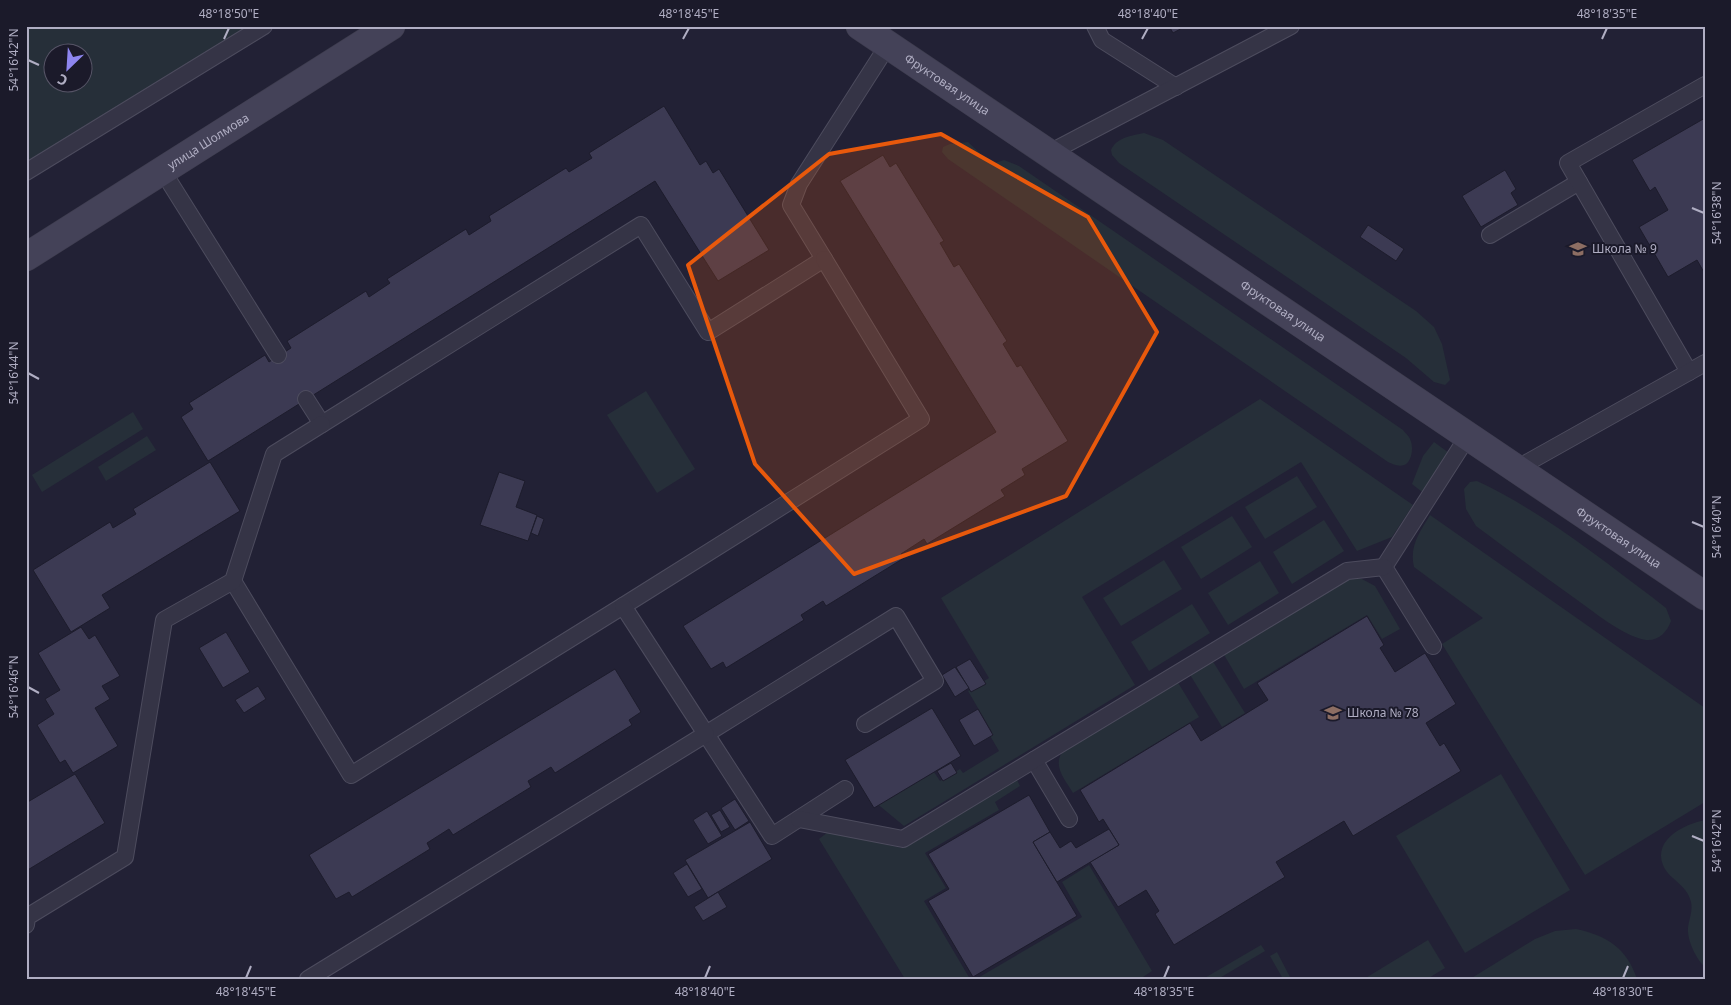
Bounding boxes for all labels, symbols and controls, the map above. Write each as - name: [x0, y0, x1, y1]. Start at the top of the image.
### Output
- text: 48°18'50"E: [199, 5, 259, 22]
- text: 48°18'45"E: [659, 5, 719, 22]
- text: 48°18'40"E: [1118, 5, 1178, 22]
- text: 48°18'35"E: [1577, 5, 1637, 22]
- text: 54°16'42"N: [5, 28, 22, 92]
- north arrow: [42, 42, 92, 92]
- street label: Фруктовая улица: [901, 49, 993, 119]
- text: С: [54, 70, 70, 91]
- street label: улица Шолмова: [164, 109, 252, 173]
- text: 54°16'38"N: [1708, 181, 1725, 245]
- school or university icon: Школа № 9: [1568, 239, 1588, 259]
- place label: Школа № 9: [1592, 240, 1657, 257]
- street label: Фруктовая улица: [1237, 276, 1329, 346]
- text: 54°16'44"N: [5, 341, 22, 405]
- text: 54°16'40"N: [1708, 495, 1725, 559]
- street label: Фруктовая улица: [1573, 502, 1665, 572]
- text: 54°16'46"N: [5, 655, 22, 719]
- school or university icon: Школа № 78: [1323, 703, 1343, 723]
- place label: Школа № 78: [1347, 704, 1419, 721]
- text: 54°16'42"N: [1708, 809, 1725, 873]
- text: 48°18'45"E: [216, 983, 276, 1000]
- text: 48°18'40"E: [675, 983, 735, 1000]
- text: 48°18'35"E: [1134, 983, 1194, 1000]
- text: 48°18'30"E: [1593, 983, 1653, 1000]

